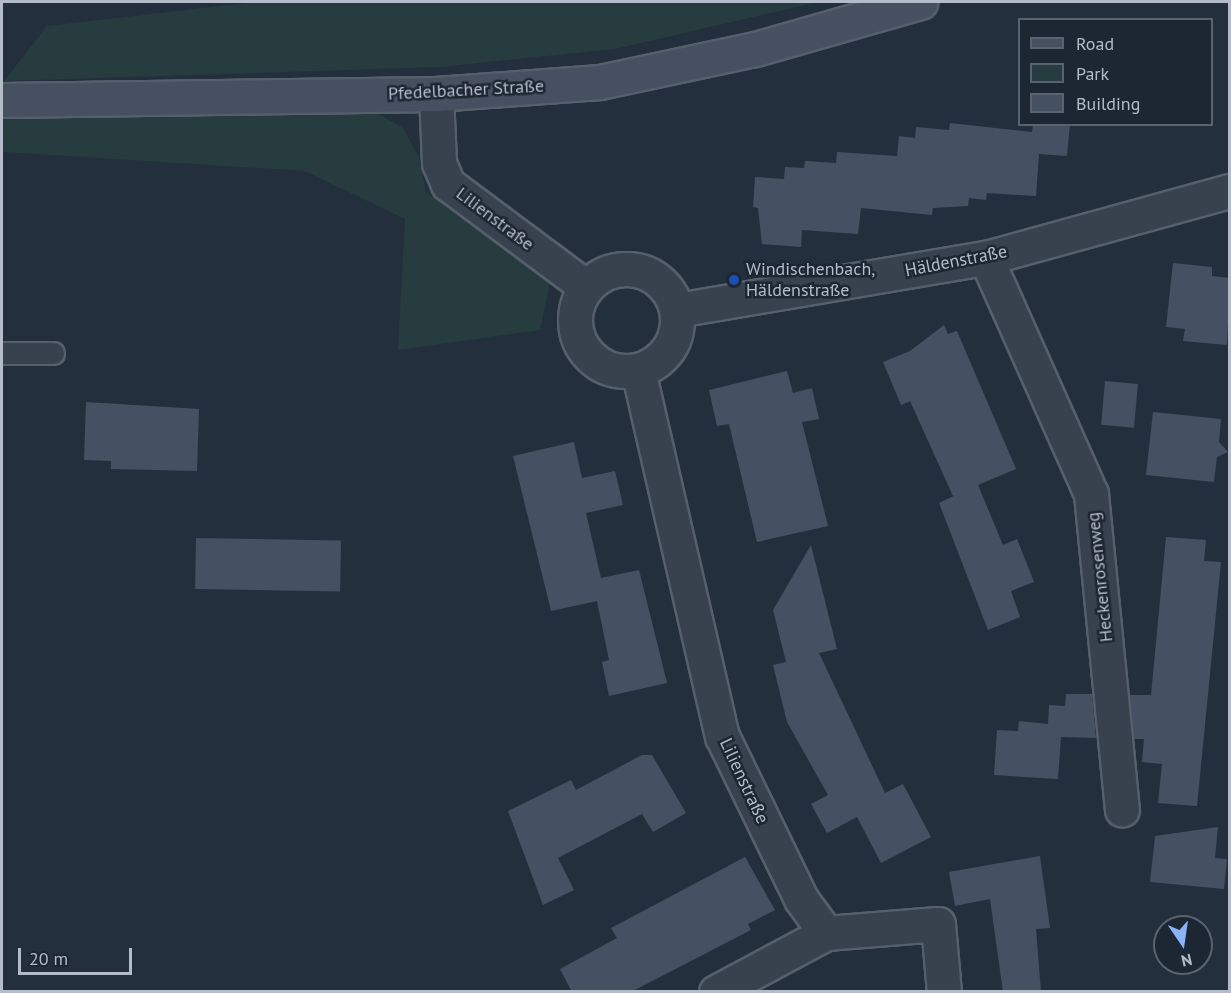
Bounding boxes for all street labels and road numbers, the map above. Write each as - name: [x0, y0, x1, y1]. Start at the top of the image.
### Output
- street label: Pfedelbacher Straße: [388, 75, 544, 105]
- street label: Lilienstraße: [452, 183, 538, 255]
- street label: Häldenstraße: [903, 241, 1009, 281]
- street label: Heckenrosenweg: [1082, 511, 1118, 643]
- street label: Lilienstraße: [715, 735, 773, 827]

